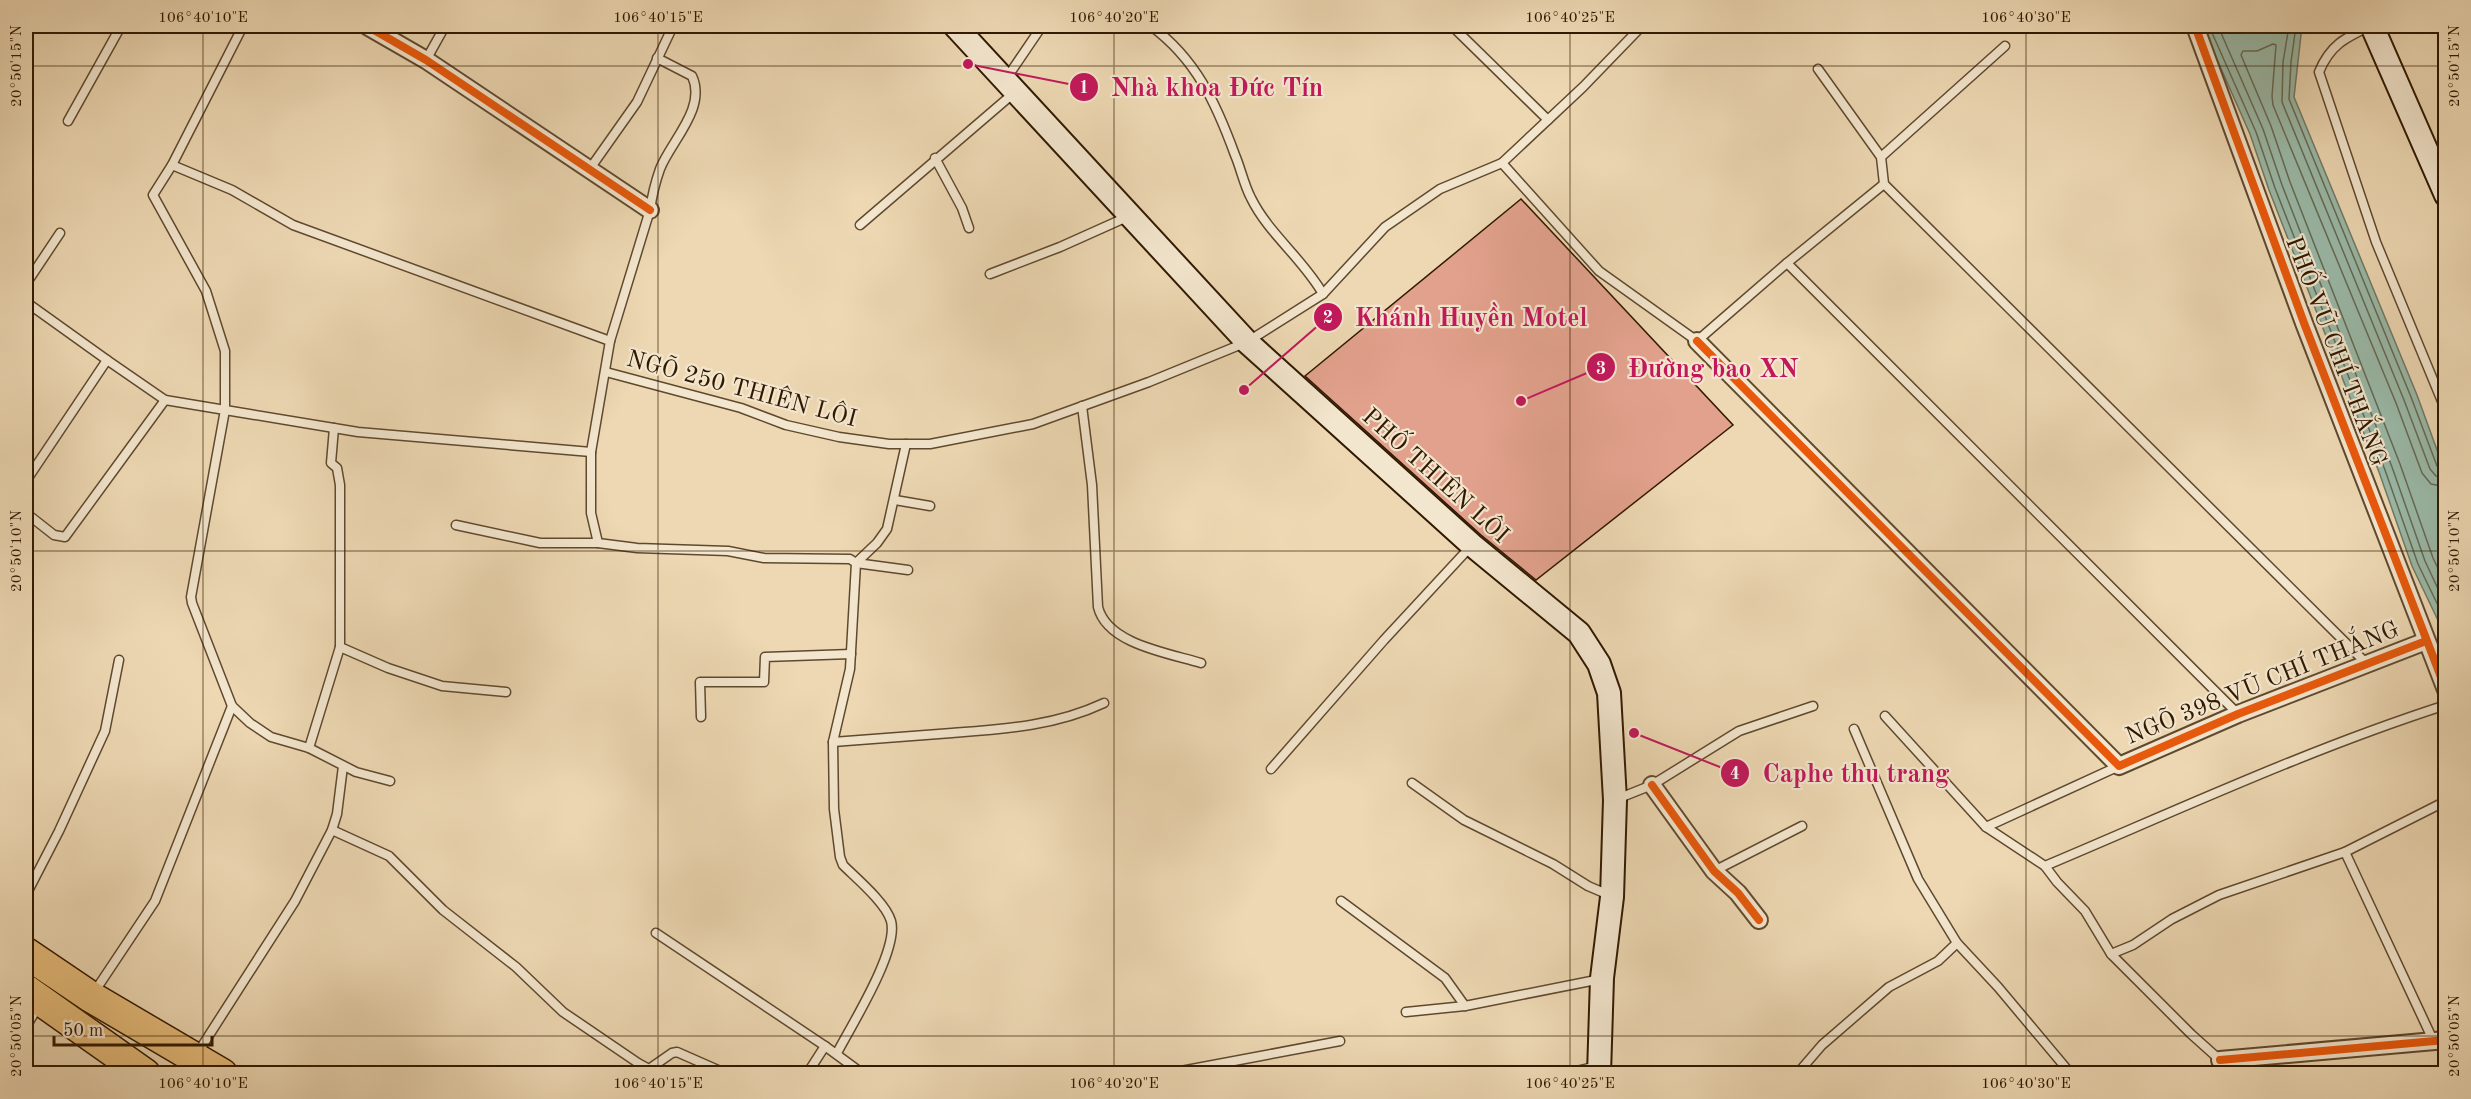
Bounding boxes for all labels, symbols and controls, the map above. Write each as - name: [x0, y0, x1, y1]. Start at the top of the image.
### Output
- text: 106°40'10"E: [158, 11, 248, 26]
- text: 106°40'15"E: [613, 11, 703, 26]
- text: 106°40'20"E: [1069, 11, 1159, 26]
- text: 106°40'25"E: [1525, 11, 1615, 26]
- text: 106°40'30"E: [1981, 11, 2071, 26]
- text: 20°50'15"N: [10, 25, 25, 107]
- text: 20°50'15"N: [2448, 25, 2463, 107]
- callout: Nhà khoa Đức Tín: [1069, 65, 1335, 109]
- text: Nhà khoa Đức Tín: [1111, 76, 1323, 102]
- text: 1: [1079, 79, 1089, 97]
- street label: PHỐ VŨ CHÍ THẮNG: [2280, 231, 2398, 470]
- callout: Khánh Huyền Motel: [1313, 295, 1600, 339]
- text: Khánh Huyền Motel: [1354, 302, 1588, 332]
- text: 2: [1323, 309, 1333, 327]
- street label: NGÕ 250 THIÊN LÔI: [624, 343, 861, 432]
- callout: Đường bao XN: [1586, 345, 1810, 389]
- text: Đường bao XN: [1628, 357, 1798, 383]
- text: 3: [1596, 360, 1606, 378]
- street label: PHỐ THIÊN LÔI: [1357, 399, 1517, 548]
- text: 20°50'10"N: [10, 510, 25, 592]
- text: 20°50'10"N: [2448, 510, 2463, 592]
- street label: NGÕ 398 VŨ CHÍ THẮNG: [2119, 610, 2403, 750]
- callout: Caphe thu trang: [1720, 751, 1961, 795]
- text: Caphe thu trang: [1762, 762, 1950, 788]
- text: 4: [1730, 765, 1740, 783]
- text: 20°50'05"N: [10, 995, 25, 1077]
- text: 20°50'05"N: [2448, 995, 2463, 1077]
- scale bar: [54, 1009, 212, 1047]
- text: 50 m: [63, 1022, 103, 1040]
- text: 106°40'10"E: [158, 1077, 248, 1092]
- text: 106°40'15"E: [613, 1077, 703, 1092]
- text: 106°40'20"E: [1069, 1077, 1159, 1092]
- text: 106°40'25"E: [1525, 1077, 1615, 1092]
- text: 106°40'30"E: [1981, 1077, 2071, 1092]

